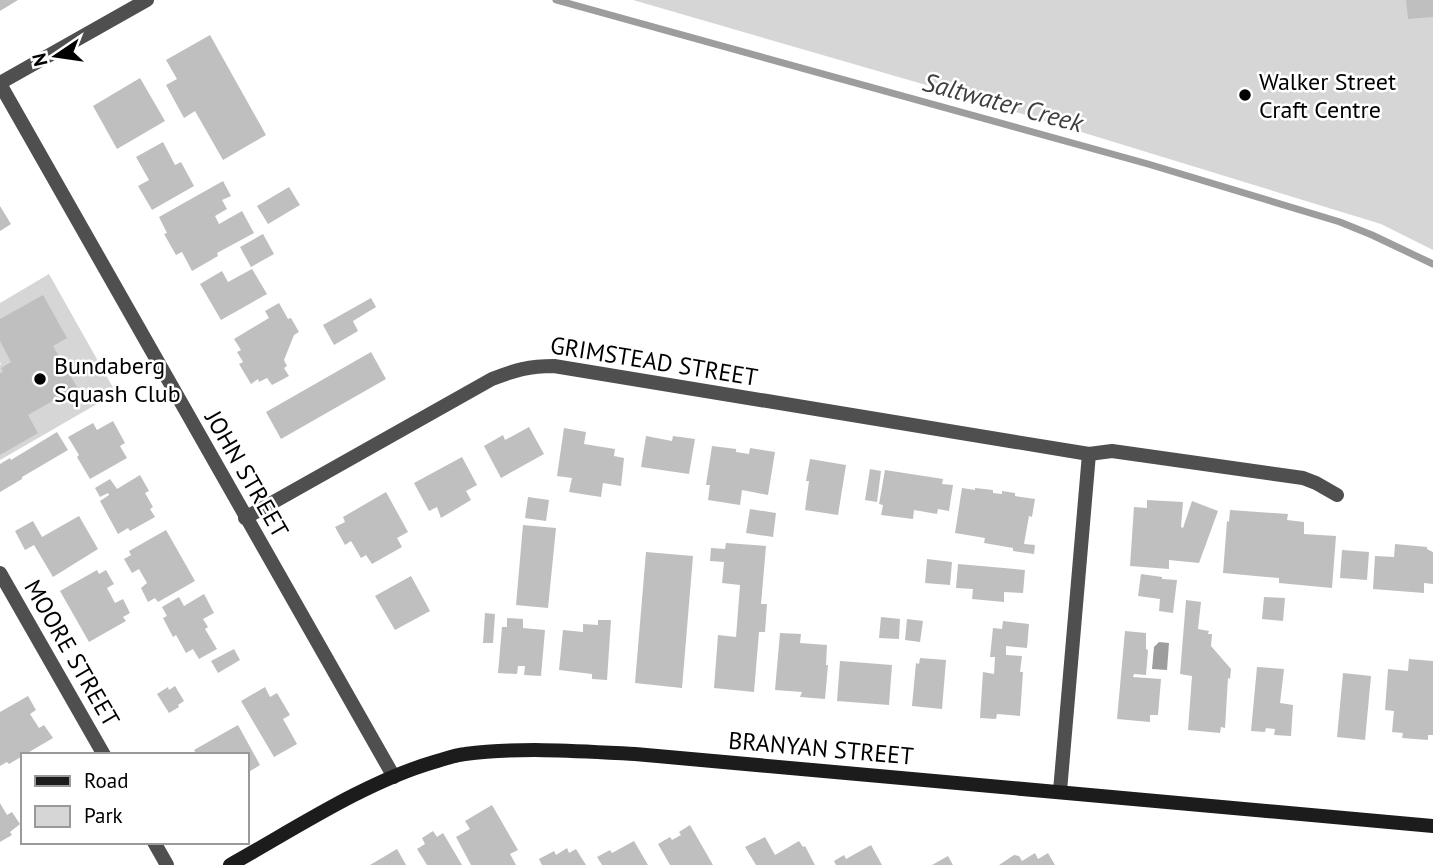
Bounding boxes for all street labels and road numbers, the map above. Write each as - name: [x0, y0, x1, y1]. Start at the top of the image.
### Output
- street label: GRIMSTEAD STREET: [548, 329, 760, 393]
- street label: JOHN STREET: [198, 404, 296, 543]
- street label: MOORE STREET: [17, 574, 127, 732]
- street label: BRANYAN STREET: [727, 724, 915, 772]

